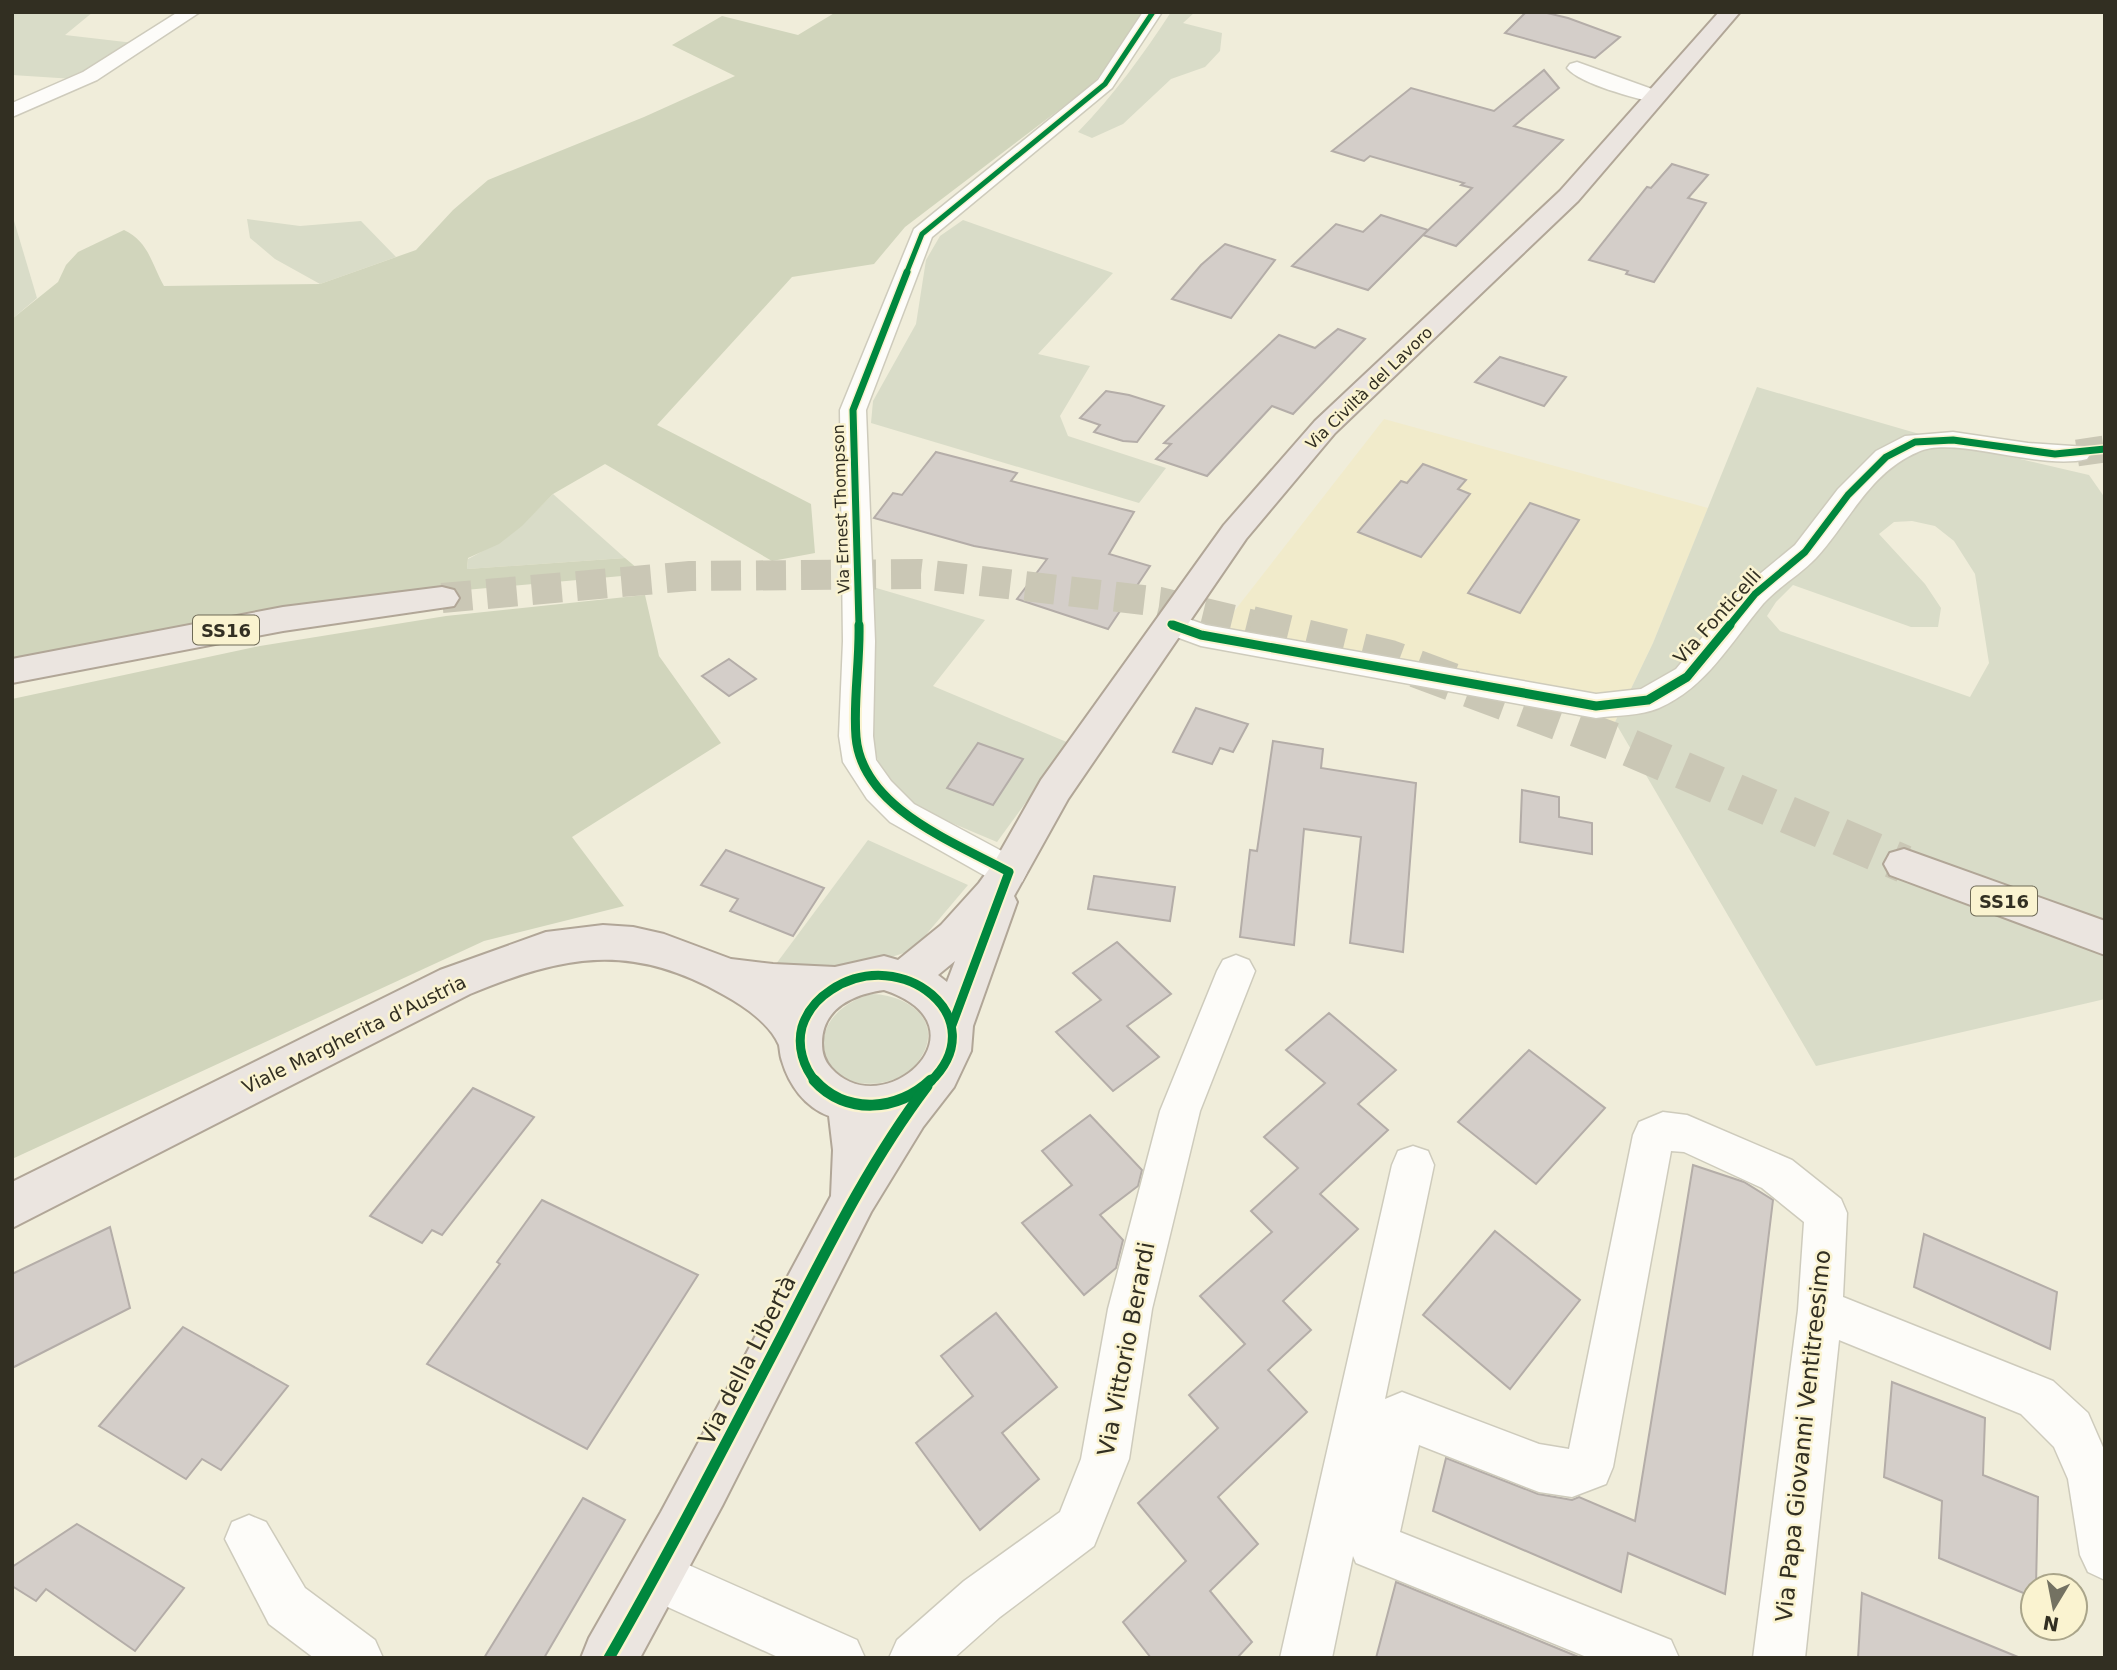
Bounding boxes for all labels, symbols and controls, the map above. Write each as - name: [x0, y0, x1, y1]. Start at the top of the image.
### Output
- street label: Via Civiltà del Lavoro: [1302, 323, 1436, 453]
- street label: Via Ernest Thompson: [829, 424, 853, 594]
- street label: Via Fonticelli: [1669, 564, 1765, 668]
- road number: SS16: [193, 616, 259, 644]
- road number: SS16: [1971, 887, 2037, 916]
- street label: Viale Margherita d'Austria: [238, 970, 470, 1098]
- street label: Via Vittorio Berardi: [1092, 1240, 1160, 1458]
- street label: Via Papa Giovanni Ventitreesimo: [1771, 1249, 1835, 1623]
- street label: Via della Libertà: [693, 1271, 801, 1449]
- north arrow: [2019, 1572, 2089, 1642]
- text: N: [2041, 1612, 2061, 1636]

